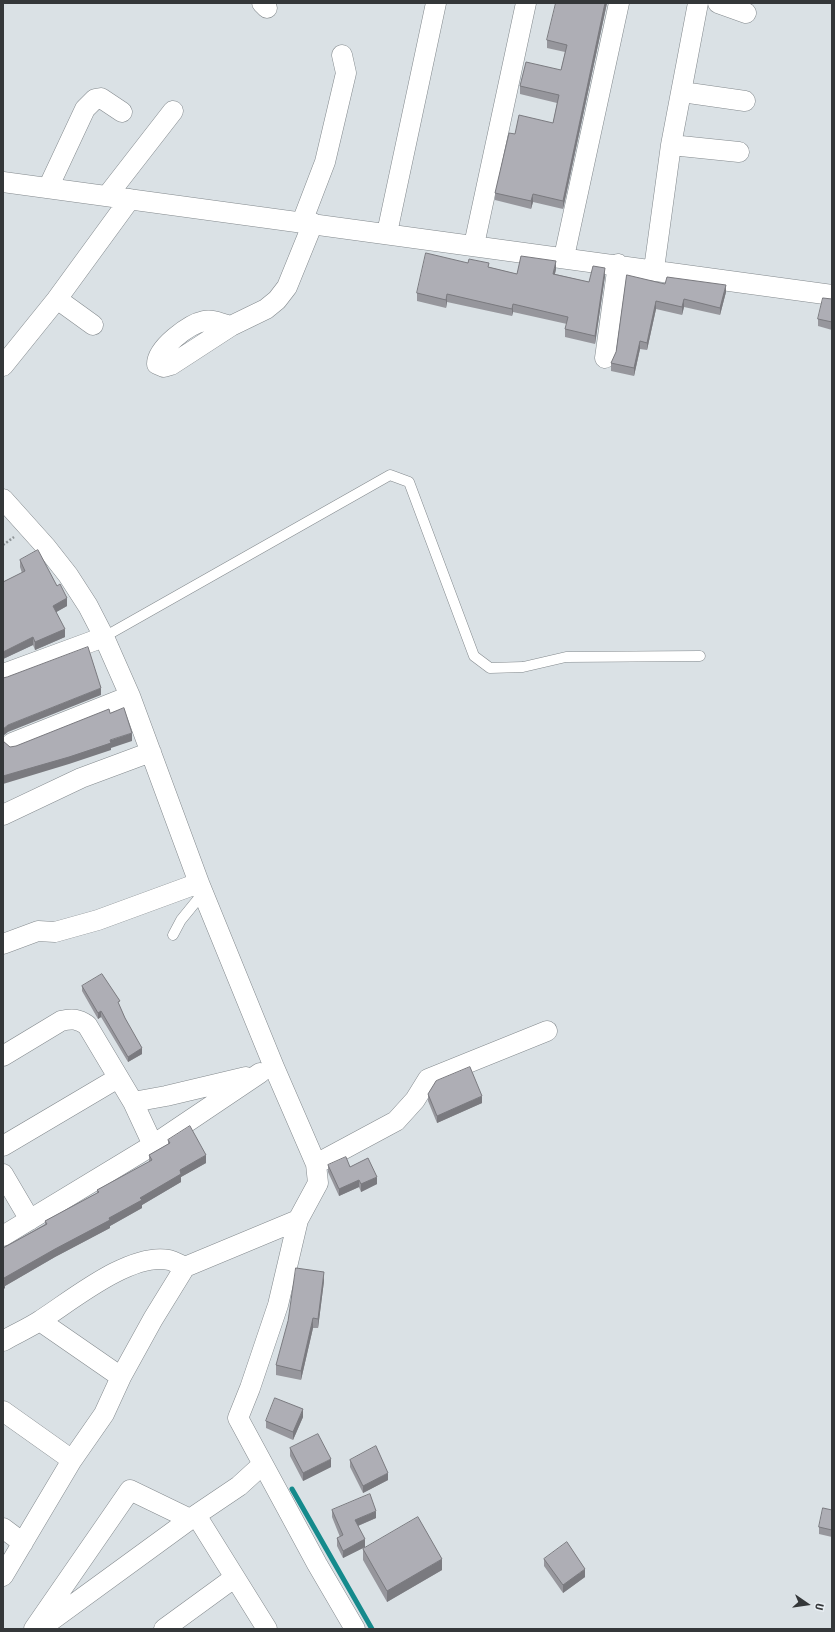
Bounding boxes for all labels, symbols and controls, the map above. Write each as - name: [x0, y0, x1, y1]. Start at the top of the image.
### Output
- north arrow: [787, 1584, 827, 1624]
- text: U: [812, 1602, 826, 1611]

